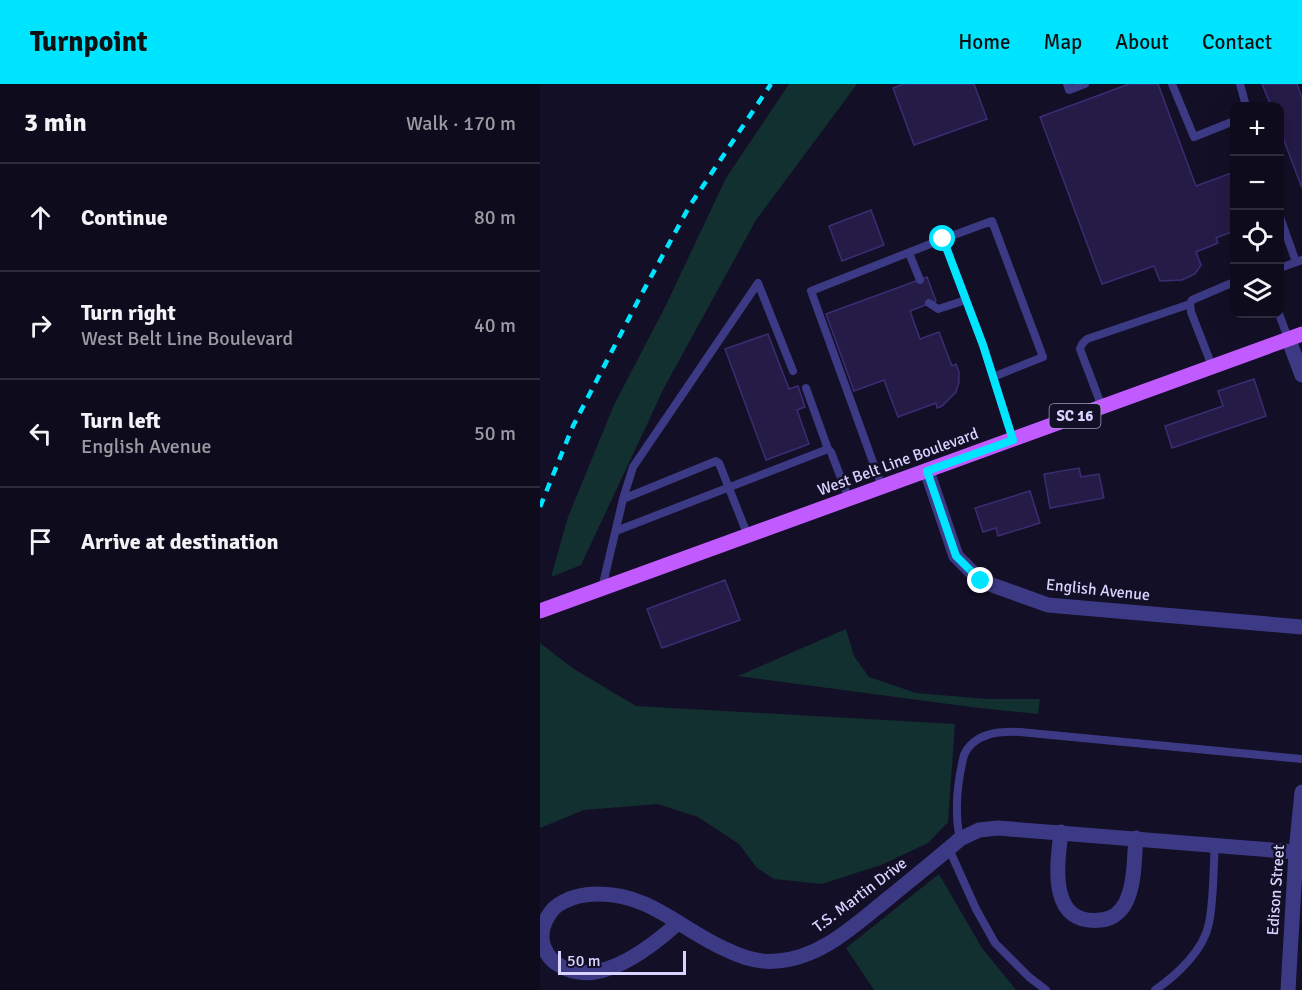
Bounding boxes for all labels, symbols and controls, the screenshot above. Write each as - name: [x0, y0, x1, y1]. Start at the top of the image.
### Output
- text: Turnpoint: [30, 25, 147, 59]
- text: Home: [958, 29, 1011, 55]
- text: Map: [1044, 29, 1082, 55]
- text: About: [1115, 29, 1169, 55]
- text: Contact: [1202, 29, 1272, 55]
- map controls: [1230, 102, 1284, 318]
- button: +: [1230, 102, 1284, 156]
- text: 3 min: [24, 107, 87, 139]
- text: Walk · 170 m: [406, 111, 516, 136]
- button: −: [1230, 156, 1284, 210]
- icon: ahead: [24, 201, 57, 234]
- text: Continue: [81, 204, 168, 231]
- text: 80 m: [474, 205, 516, 230]
- button: locate: [1230, 210, 1284, 264]
- route start: [929, 225, 955, 251]
- button: layers: [1230, 264, 1284, 318]
- text: Turn right: [81, 299, 176, 326]
- icon: right: [24, 309, 57, 342]
- text: 40 m: [474, 313, 516, 338]
- text: West Belt Line Boulevard: [81, 326, 293, 351]
- road number: SC 16: [1050, 404, 1100, 428]
- text: Turn left: [81, 407, 161, 434]
- icon: left: [24, 417, 57, 450]
- text: 50 m: [474, 421, 516, 446]
- street label: West Belt Line Boulevard: [815, 424, 981, 500]
- text: English Avenue: [81, 434, 212, 459]
- icon: arrive: [24, 525, 57, 558]
- text: Arrive at destination: [81, 528, 278, 555]
- route end: [967, 567, 993, 593]
- street label: English Avenue: [1045, 575, 1151, 605]
- street label: Edison Street: [1263, 844, 1289, 936]
- street label: T.S. Martin Drive: [809, 853, 911, 937]
- scale bar: [558, 948, 686, 976]
- text: 50 m: [567, 951, 601, 971]

